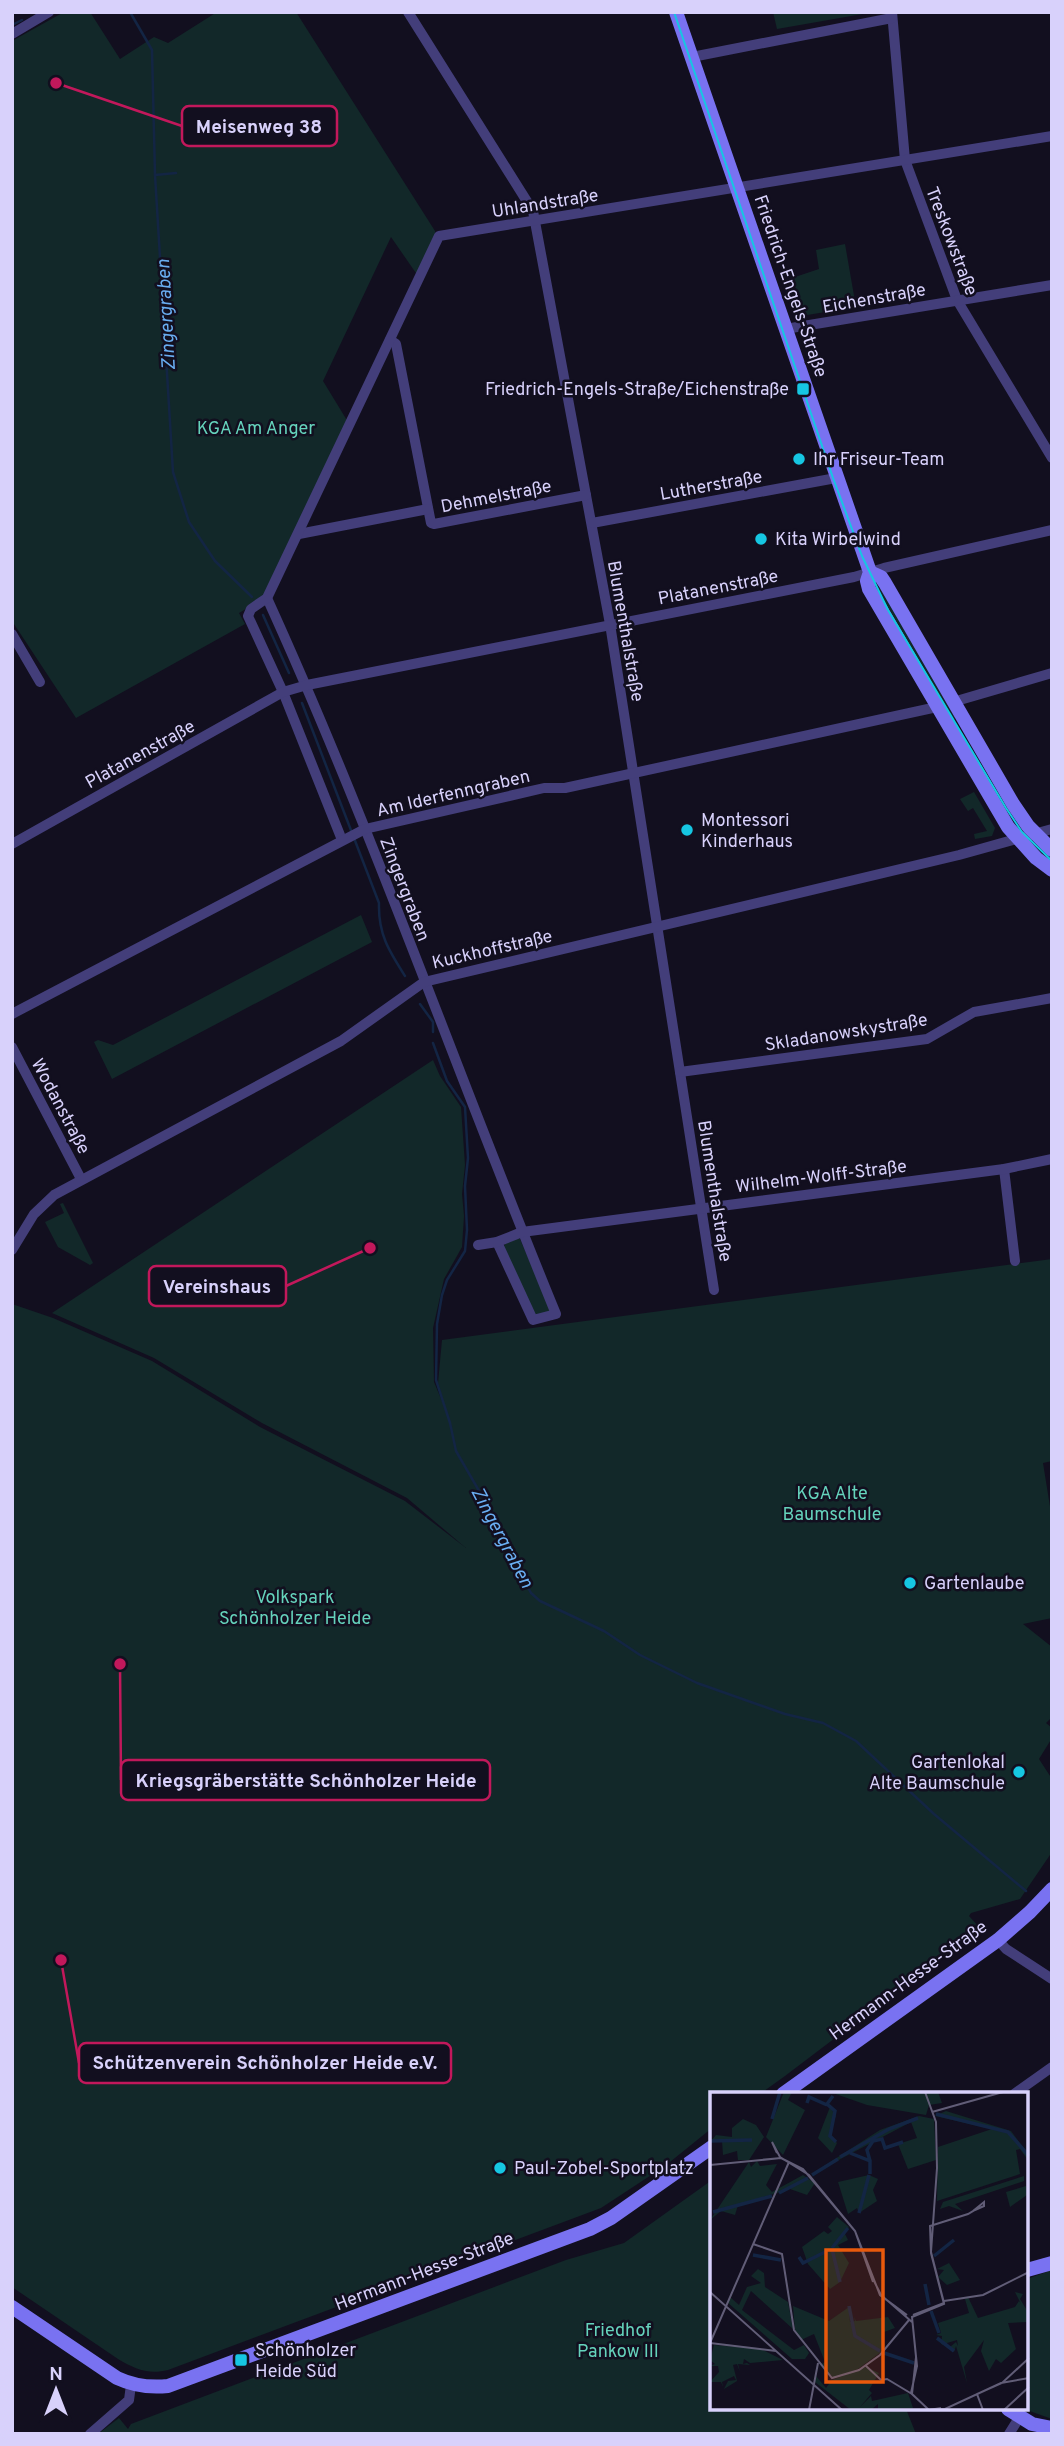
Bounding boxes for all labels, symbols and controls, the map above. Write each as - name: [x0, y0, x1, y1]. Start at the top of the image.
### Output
- callout: Meisenweg 38: [182, 106, 337, 146]
- text: Meisenweg 38: [196, 116, 322, 140]
- street label: Treskowstraße: [919, 184, 982, 299]
- street label: Uhlandstraße: [490, 185, 600, 224]
- street label: Friedrich-Engels-Straße: [748, 192, 832, 381]
- water label: Zingergraben: [152, 258, 182, 371]
- street label: Eichenstraße: [821, 279, 928, 320]
- place label: Friedrich-Engels-Straße/Eichenstraße: [485, 379, 789, 402]
- marker: Friedrich-Engels-Straße/Eichenstraße: [795, 381, 811, 397]
- park label: KGA Am Anger: [197, 418, 315, 441]
- place label: Ihr Friseur-Team: [813, 449, 945, 472]
- marker: Ihr Friseur-Team: [791, 451, 807, 467]
- street label: Lutherstraße: [658, 466, 764, 507]
- street label: Dehmelstraße: [439, 475, 554, 519]
- place label: Kita Wirbelwind: [775, 529, 901, 552]
- marker: Kita Wirbelwind: [753, 531, 769, 547]
- street label: Blumenthalstraße: [601, 559, 648, 704]
- street label: Platanenstraße: [656, 566, 780, 611]
- street label: Platanenstraße: [82, 716, 200, 795]
- street label: Am Iderfenngraben: [374, 766, 532, 823]
- place label: Montessori Kinderhaus: [701, 810, 793, 854]
- marker: Montessori Kinderhaus: [679, 822, 695, 838]
- street label: Zingergraben: [373, 834, 434, 945]
- street label: Kuckhoffstraße: [430, 925, 555, 976]
- street label: Skladanowskystraße: [763, 1009, 929, 1058]
- street label: Wodanstraße: [25, 1055, 95, 1159]
- street label: Blumenthalstraße: [691, 1119, 736, 1264]
- street label: Wilhelm-Wolff-Straße: [734, 1156, 908, 1199]
- callout: Vereinshaus: [149, 1266, 286, 1306]
- text: Vereinshaus: [163, 1276, 271, 1300]
- water label: Zingergraben: [464, 1483, 538, 1593]
- park label: KGA Alte Baumschule: [783, 1483, 881, 1527]
- place label: Gartenlaube: [924, 1573, 1024, 1596]
- marker: Gartenlaube: [902, 1575, 918, 1591]
- park label: Volkspark Schönholzer Heide: [219, 1587, 371, 1631]
- place label: Gartenlokal Alte Baumschule: [869, 1752, 1005, 1796]
- callout: Kriegsgräberstätte Schönholzer Heide: [121, 1760, 490, 1800]
- marker: Gartenlokal Alte Baumschule: [1011, 1764, 1027, 1780]
- text: Kriegsgräberstätte Schönholzer Heide: [135, 1770, 477, 1794]
- street label: Hermann-Hesse-Straße: [825, 1916, 993, 2046]
- callout: Schützenverein Schönholzer Heide e.V.: [79, 2043, 451, 2083]
- text: Schützenverein Schönholzer Heide e.V.: [93, 2052, 437, 2076]
- inset map: [710, 2092, 1029, 2411]
- place label: Paul-Zobel-Sportplatz: [514, 2158, 694, 2181]
- marker: Paul-Zobel-Sportplatz: [492, 2160, 508, 2176]
- street label: Hermann-Hesse-Straße: [332, 2228, 517, 2317]
- park label: Friedhof Pankow III: [577, 2320, 659, 2364]
- place label: Schönholzer Heide Süd: [255, 2340, 356, 2384]
- marker: Schönholzer Heide Süd: [233, 2352, 249, 2368]
- north arrow: [21, 2355, 91, 2425]
- text: N: [49, 2363, 63, 2387]

